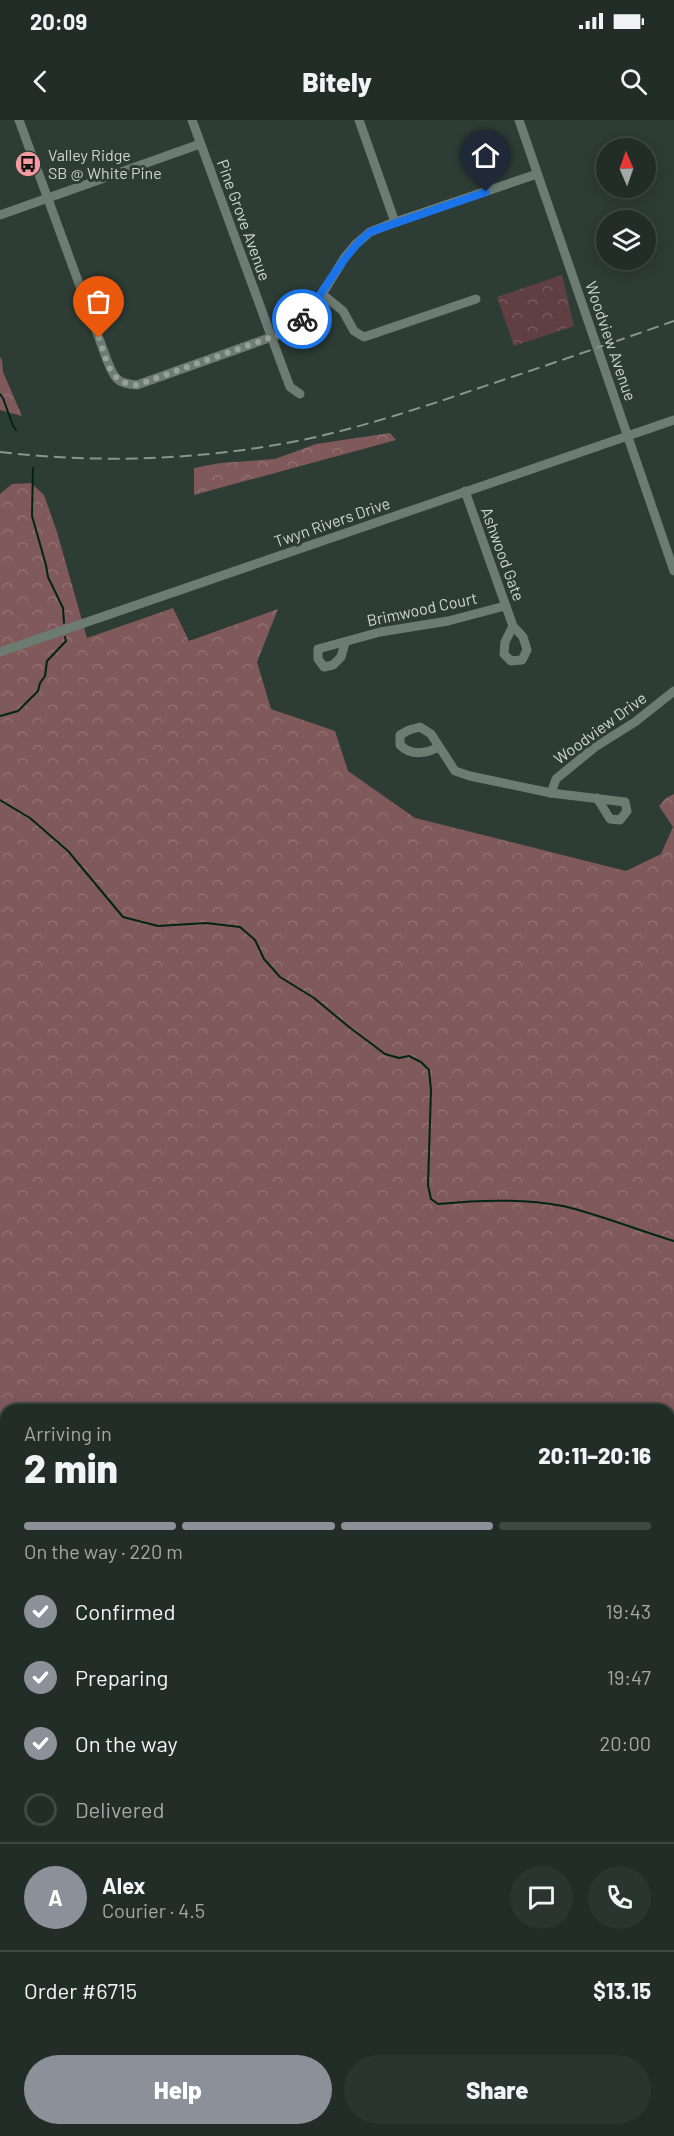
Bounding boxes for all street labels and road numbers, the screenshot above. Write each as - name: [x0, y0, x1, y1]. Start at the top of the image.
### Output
- street label: Pine Grove Avenue: [214, 157, 275, 283]
- street label: Woodview Avenue: [582, 279, 641, 403]
- street label: Twyn Rivers Drive: [271, 493, 392, 550]
- street label: Ashwood Gate: [478, 504, 529, 603]
- street label: Brimwood Court: [365, 588, 479, 630]
- street label: Woodview Drive: [550, 688, 650, 768]

